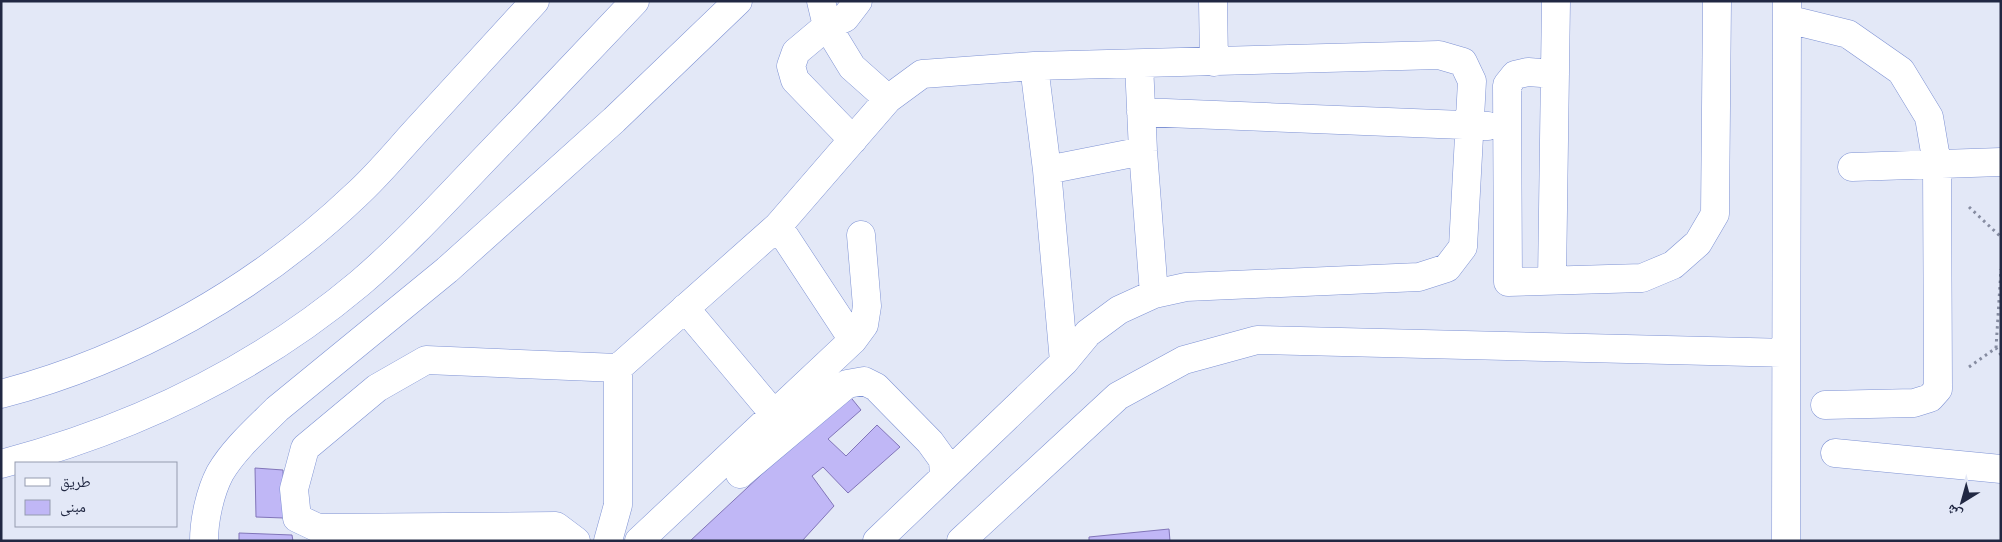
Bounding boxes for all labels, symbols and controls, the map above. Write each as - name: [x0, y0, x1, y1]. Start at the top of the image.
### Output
- legend: [15, 462, 178, 527]
- text: طريق: [60, 472, 91, 492]
- north arrow: [1937, 477, 1987, 527]
- text: مبنى: [60, 497, 86, 517]
- text: ش: [1943, 501, 1966, 524]

